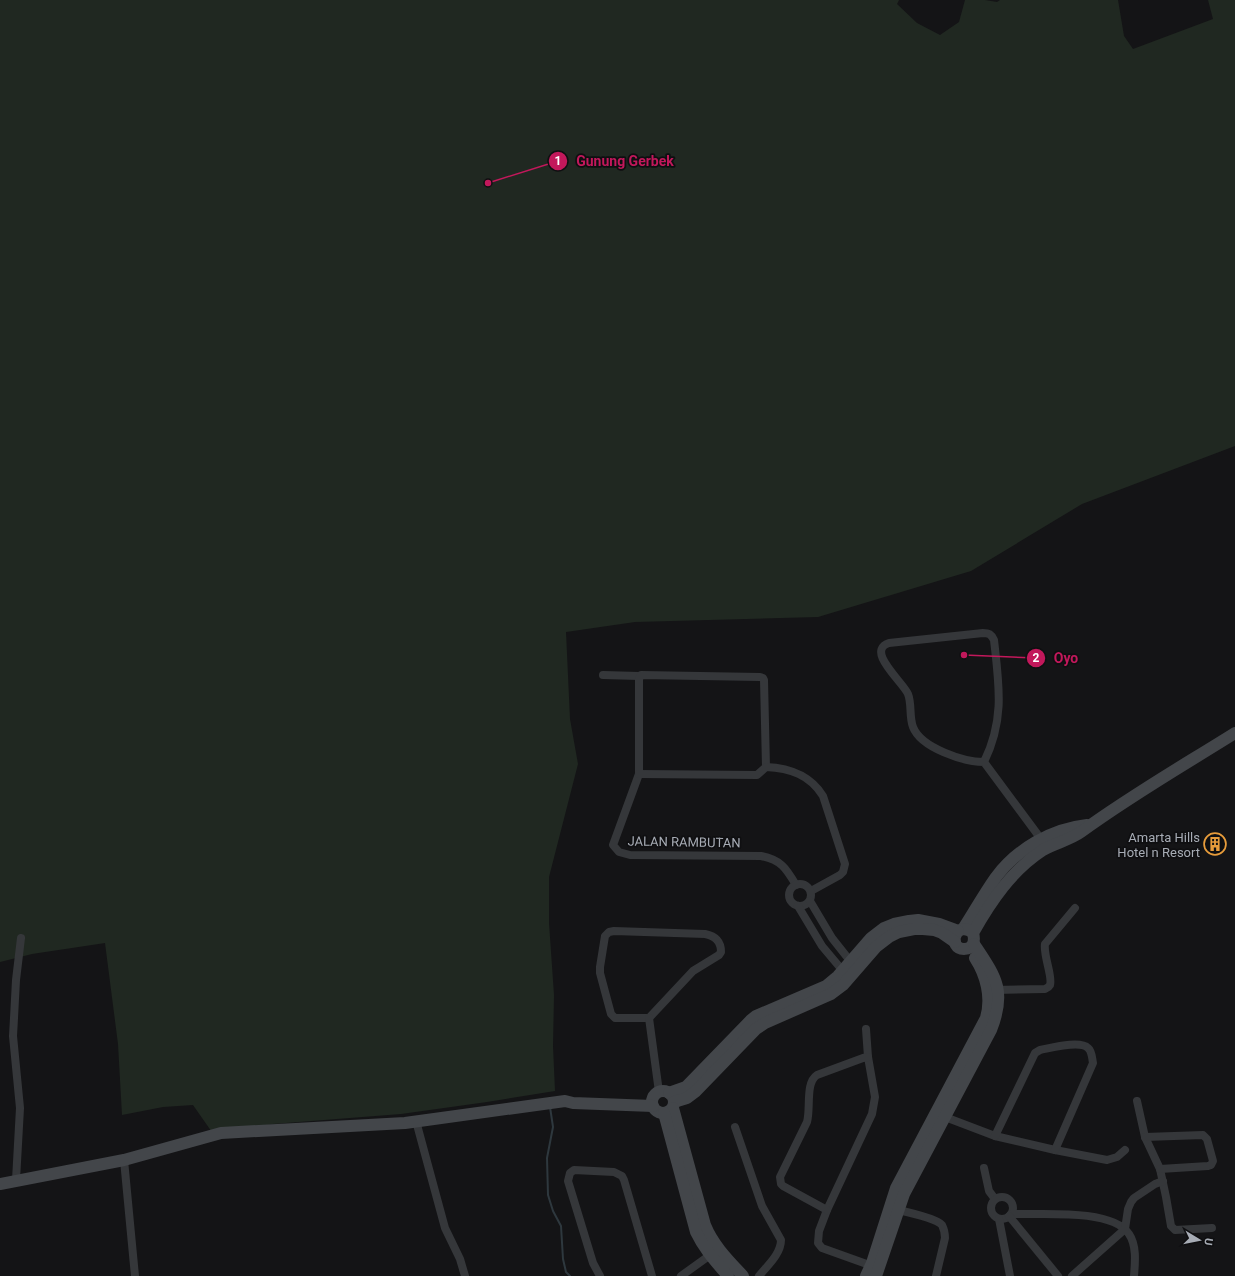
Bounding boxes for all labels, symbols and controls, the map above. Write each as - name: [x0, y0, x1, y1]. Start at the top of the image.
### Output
- callout: Gunung Gerbek: [548, 148, 681, 174]
- text: Gunung Gerbek: [576, 153, 674, 169]
- text: 1: [555, 154, 561, 168]
- callout: Oyo: [1026, 645, 1086, 671]
- text: Oyo: [1054, 650, 1078, 666]
- text: 2: [1033, 651, 1040, 665]
- place label: Amarta Hills Hotel n Resort: [1117, 830, 1200, 860]
- building icon: Amarta Hills Hotel n Resort: [1202, 831, 1228, 857]
- street label: JALAN RAMBUTAN: [627, 834, 741, 850]
- north arrow: [1179, 1220, 1219, 1260]
- text: U: [1201, 1237, 1215, 1246]

